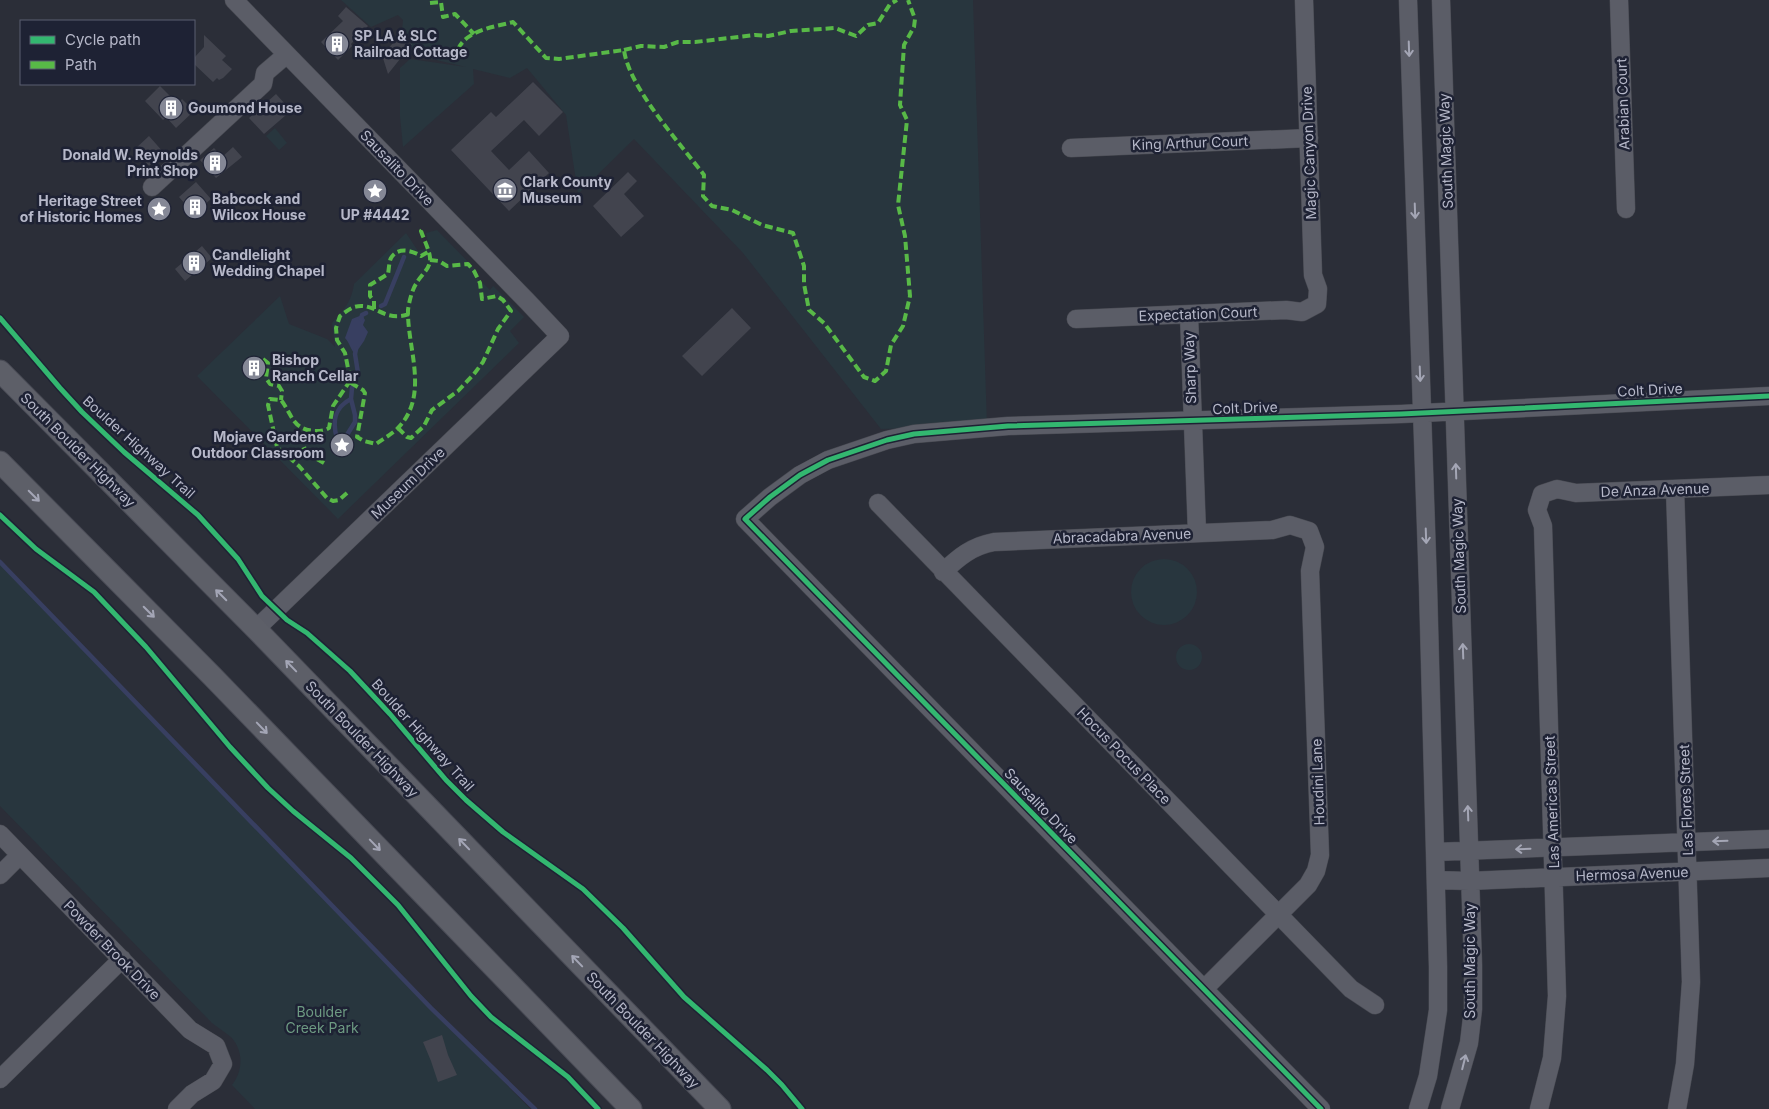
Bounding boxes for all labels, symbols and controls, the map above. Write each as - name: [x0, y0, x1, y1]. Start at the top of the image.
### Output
- legend: [20, 20, 195, 85]
- place label: SP LA & SLC Railroad Cottage: [354, 27, 467, 60]
- text: Cycle path: [65, 30, 141, 49]
- building icon: SP LA & SLC Railroad Cottage: [324, 31, 350, 57]
- one-way arrow: [1405, 40, 1414, 56]
- text: Path: [65, 55, 97, 74]
- street label: Arabian Court: [1612, 57, 1633, 150]
- street label: Magic Canyon Drive: [1298, 86, 1319, 220]
- street label: South Magic Way: [1435, 93, 1456, 209]
- building icon: Goumond House: [158, 95, 184, 121]
- place label: Goumond House: [188, 99, 302, 116]
- street label: Sausalito Drive: [357, 126, 438, 209]
- street label: King Arthur Court: [1132, 132, 1249, 153]
- place label: Donald W. Reynolds Print Shop: [62, 146, 198, 179]
- building icon: Donald W. Reynolds Print Shop: [202, 150, 228, 176]
- place label: Clark County Museum: [522, 173, 612, 206]
- museum icon: Clark County Museum: [492, 177, 518, 203]
- place icon: UP #4442: [362, 178, 388, 204]
- place label: Babcock and Wilcox House: [212, 190, 306, 223]
- place label: Heritage Street of Historic Homes: [20, 192, 142, 225]
- building icon: Babcock and Wilcox House: [182, 194, 208, 220]
- place icon: Heritage Street of Historic Homes: [146, 196, 172, 222]
- one-way arrow: [1410, 202, 1420, 219]
- place label: UP #4442: [341, 206, 410, 223]
- place label: Candlelight Wedding Chapel: [212, 246, 325, 279]
- building icon: Candlelight Wedding Chapel: [181, 250, 207, 276]
- street label: Expectation Court: [1138, 303, 1258, 324]
- street label: Sharp Way: [1180, 332, 1199, 404]
- place label: Bishop Ranch Cellar: [272, 351, 359, 384]
- building icon: Bishop Ranch Cellar: [241, 355, 267, 381]
- one-way arrow: [1415, 365, 1425, 381]
- street label: Colt Drive: [1617, 379, 1683, 400]
- street label: South Boulder Highway: [17, 389, 139, 511]
- street label: Boulder Highway Trail: [80, 392, 199, 501]
- street label: Colt Drive: [1212, 398, 1278, 417]
- place label: Mojave Gardens Outdoor Classroom: [191, 428, 324, 461]
- place icon: Mojave Gardens Outdoor Classroom: [329, 432, 355, 458]
- street label: Museum Drive: [367, 443, 448, 522]
- one-way arrow: [1452, 463, 1461, 479]
- street label: De Anza Avenue: [1600, 479, 1710, 500]
- one-way arrow: [28, 490, 40, 503]
- street label: South Magic Way: [1448, 498, 1469, 614]
- street label: Abracadabra Avenue: [1052, 525, 1192, 546]
- one-way arrow: [1421, 528, 1431, 544]
- one-way arrow: [215, 589, 228, 601]
- one-way arrow: [143, 606, 155, 618]
- one-way arrow: [1458, 643, 1467, 659]
- one-way arrow: [285, 660, 297, 672]
- street label: Boulder Highway Trail: [369, 675, 478, 794]
- street label: South Boulder Highway: [302, 677, 422, 800]
- street label: Hocus Pocus Place: [1074, 704, 1175, 807]
- one-way arrow: [256, 722, 268, 734]
- street label: Las Americas Street: [1541, 735, 1562, 869]
- street label: Houdini Lane: [1307, 738, 1328, 826]
- street label: Las Flores Street: [1675, 744, 1696, 856]
- street label: Sausalito Drive: [1001, 764, 1082, 847]
- one-way arrow: [1463, 806, 1472, 822]
- one-way arrow: [1713, 836, 1729, 846]
- one-way arrow: [458, 838, 470, 851]
- one-way arrow: [369, 839, 381, 851]
- one-way arrow: [1515, 844, 1532, 854]
- street label: Hermosa Avenue: [1575, 863, 1689, 884]
- street label: Powder Brook Drive: [61, 896, 164, 1003]
- street label: South Magic Way: [1461, 903, 1478, 1019]
- one-way arrow: [571, 955, 583, 967]
- street label: South Boulder Highway: [583, 968, 703, 1091]
- park label: Boulder Creek Park: [285, 1003, 359, 1036]
- one-way arrow: [1460, 1055, 1469, 1071]

